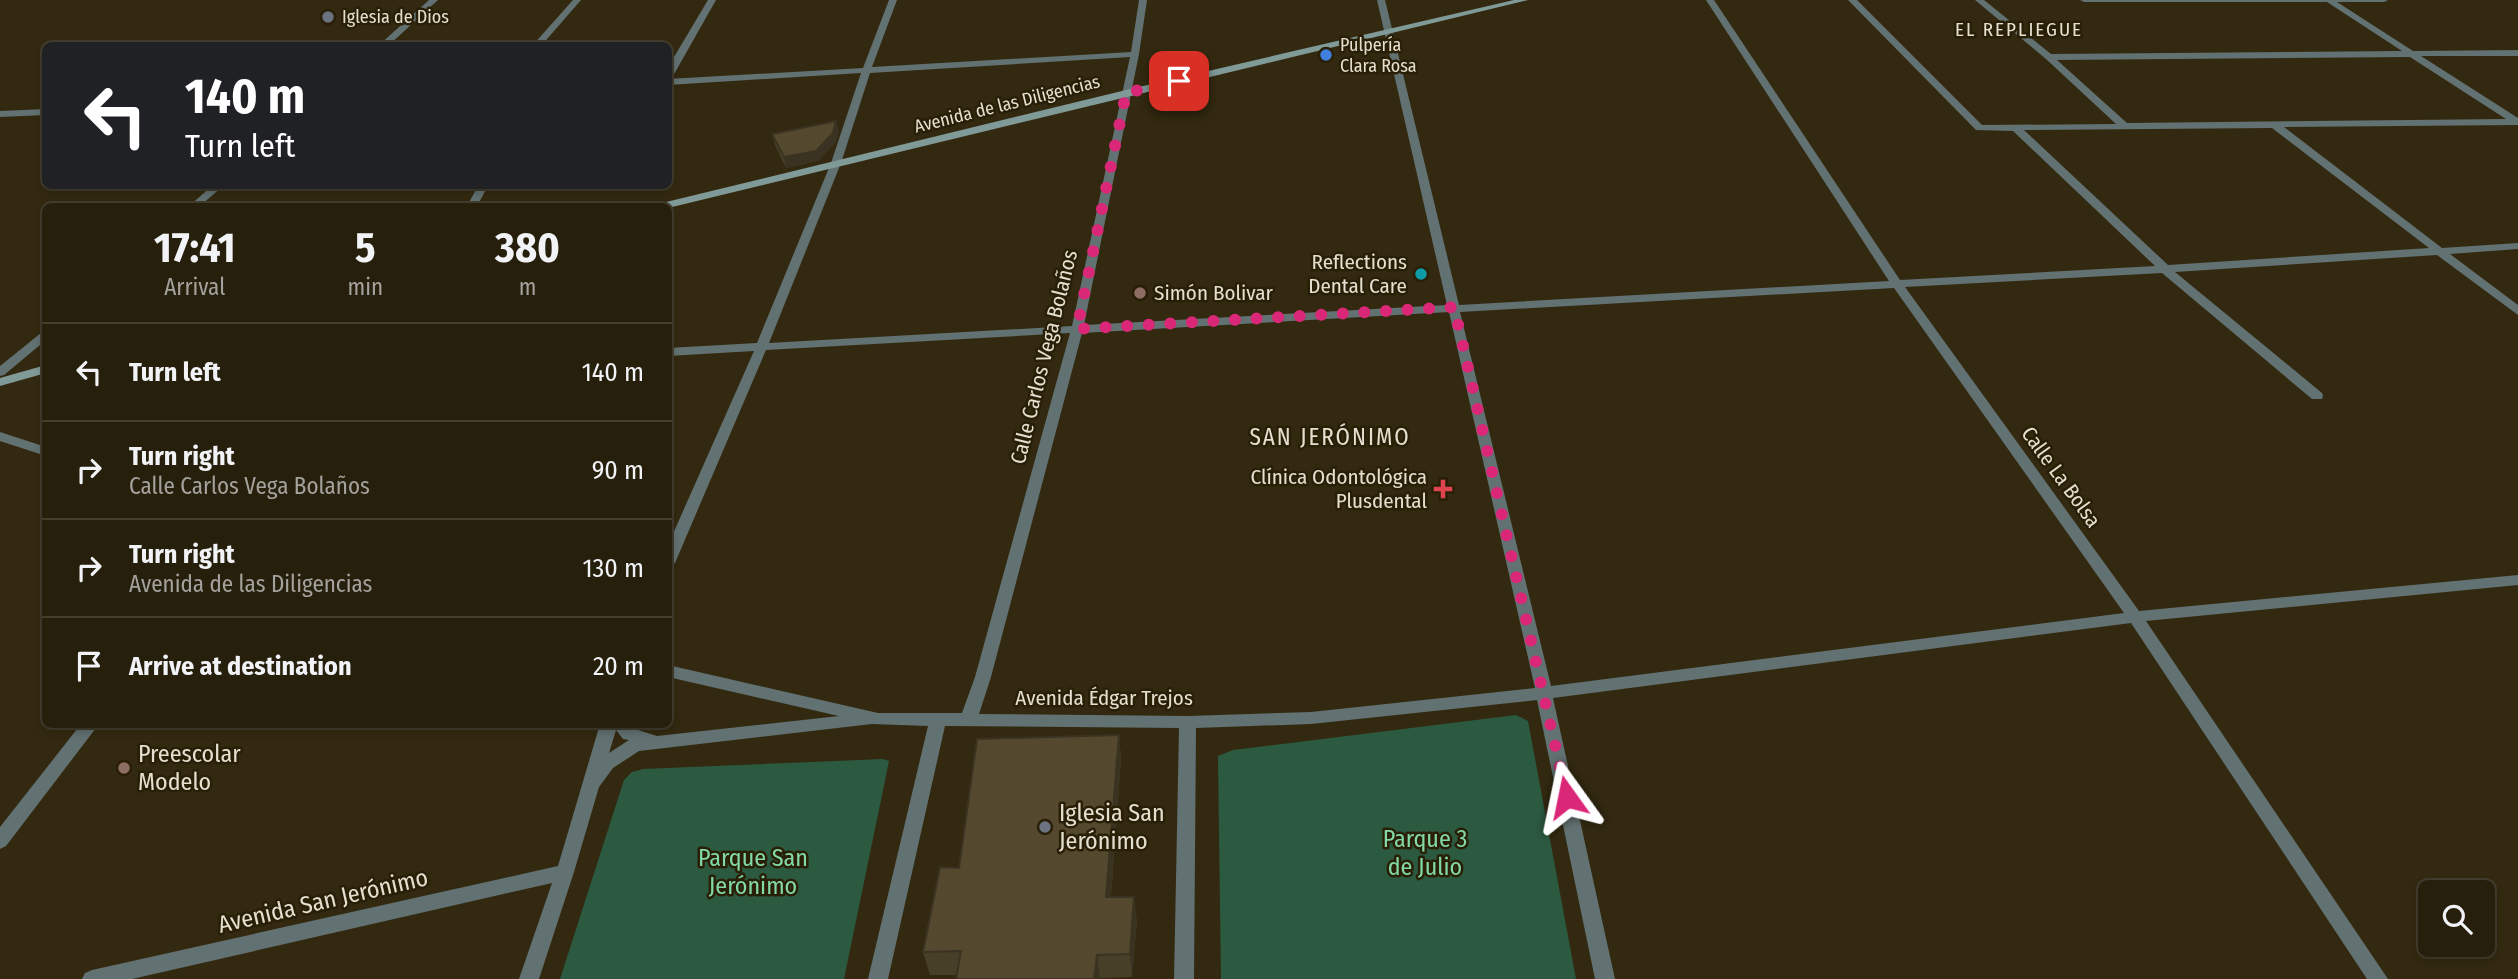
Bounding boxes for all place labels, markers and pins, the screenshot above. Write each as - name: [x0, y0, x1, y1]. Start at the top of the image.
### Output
- place label: Iglesia de Dios: [342, 6, 449, 28]
- marker: Iglesia de Dios: [320, 9, 336, 25]
- place label: Pulpería Clara Rosa: [1340, 34, 1417, 77]
- marker: Pulpería Clara Rosa: [1318, 47, 1334, 63]
- pin: [1149, 51, 1209, 111]
- place label: Reflections Dental Care: [1308, 249, 1407, 299]
- marker: Reflections Dental Care: [1413, 266, 1429, 282]
- place label: Simón Bolivar: [1154, 280, 1274, 306]
- marker: Simón Bolivar: [1132, 285, 1148, 301]
- place label: Clínica Odontológica Plusdental: [1250, 464, 1427, 514]
- marker: Clínica Odontológica Plusdental: [1433, 479, 1453, 499]
- place label: Preescolar Modelo: [138, 740, 241, 796]
- marker: Preescolar Modelo: [116, 760, 132, 776]
- place label: Iglesia San Jerónimo: [1059, 799, 1165, 855]
- marker: Iglesia San Jerónimo: [1037, 819, 1053, 835]

